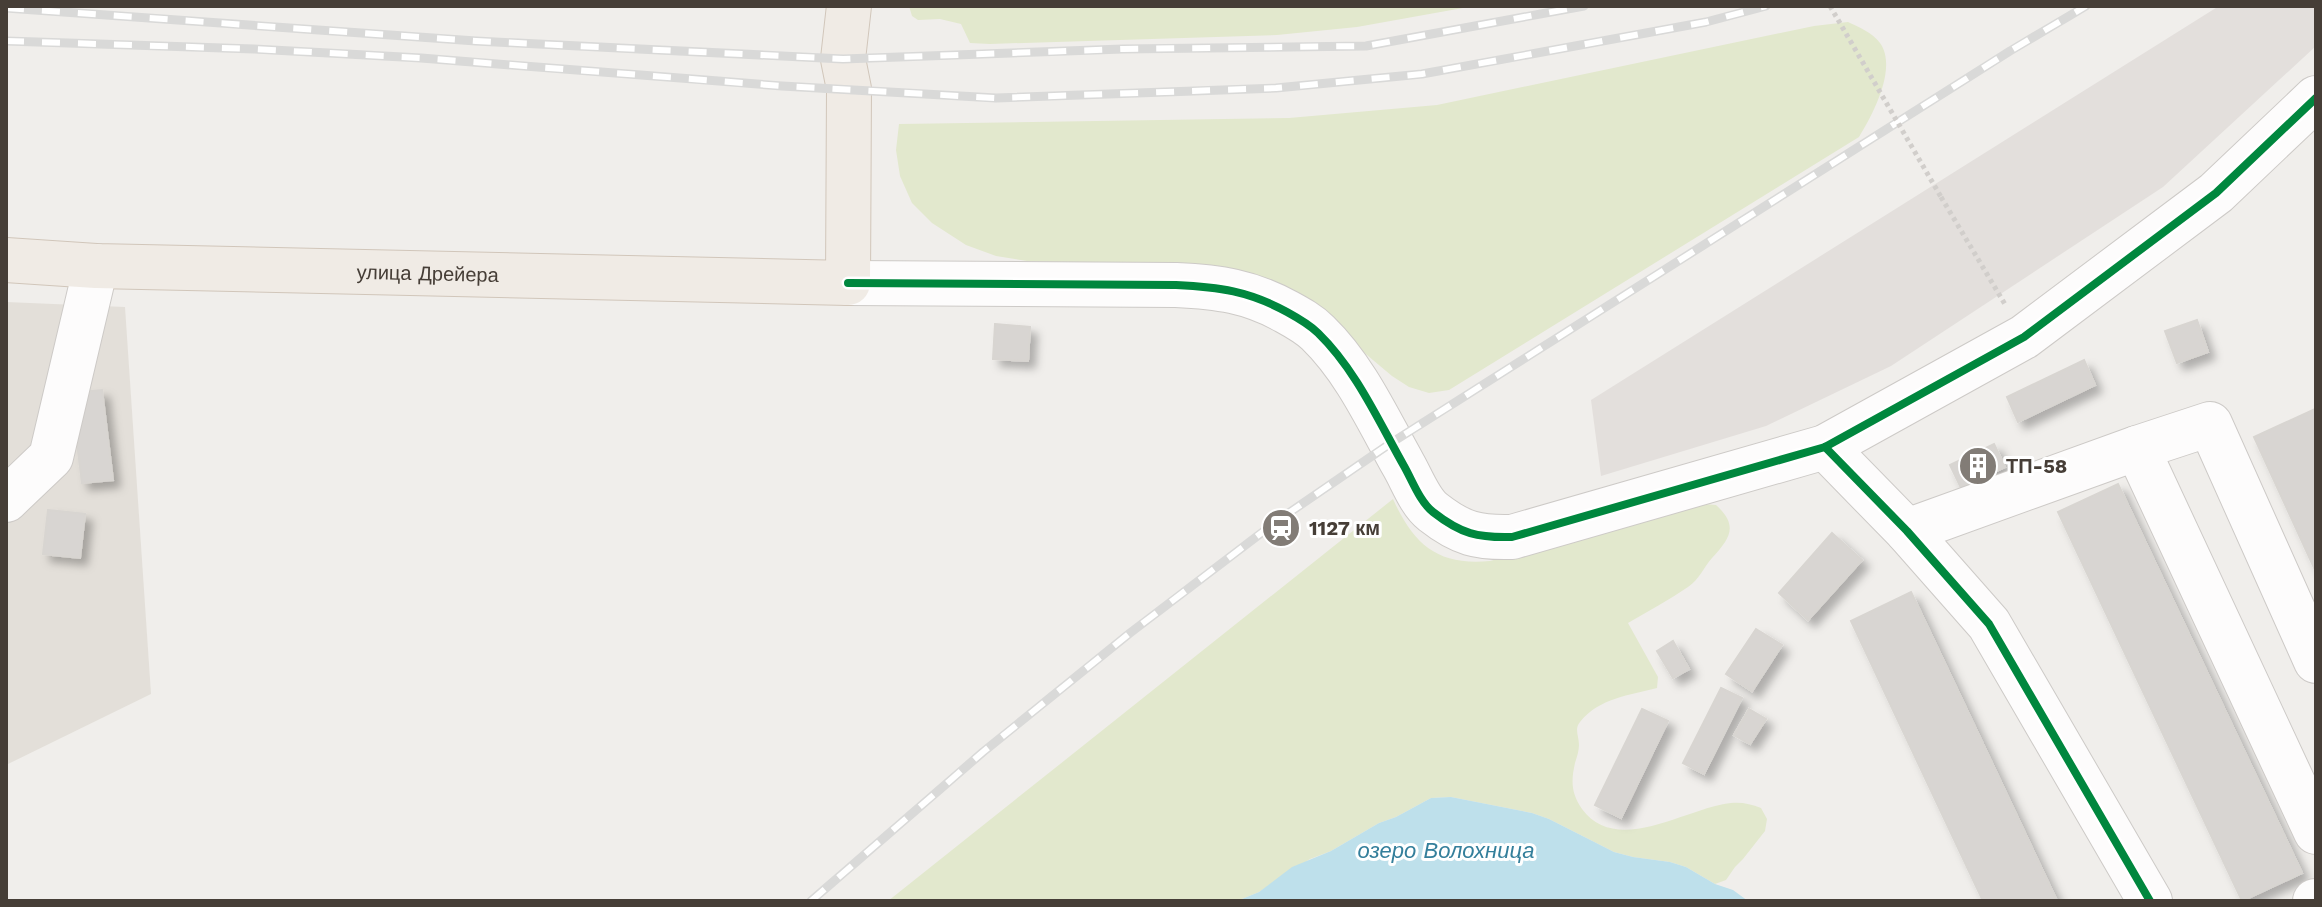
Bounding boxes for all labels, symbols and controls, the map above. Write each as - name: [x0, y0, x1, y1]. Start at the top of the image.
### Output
- street label: улица Дрейера: [356, 260, 500, 287]
- building icon: ТП-58: [1957, 445, 1999, 487]
- place label: ТП-58: [2006, 454, 2067, 478]
- station icon: 1127 км: [1260, 507, 1302, 549]
- place label: 1127 км: [1309, 516, 1380, 540]
- water label: озеро Волохница: [1357, 838, 1535, 863]

